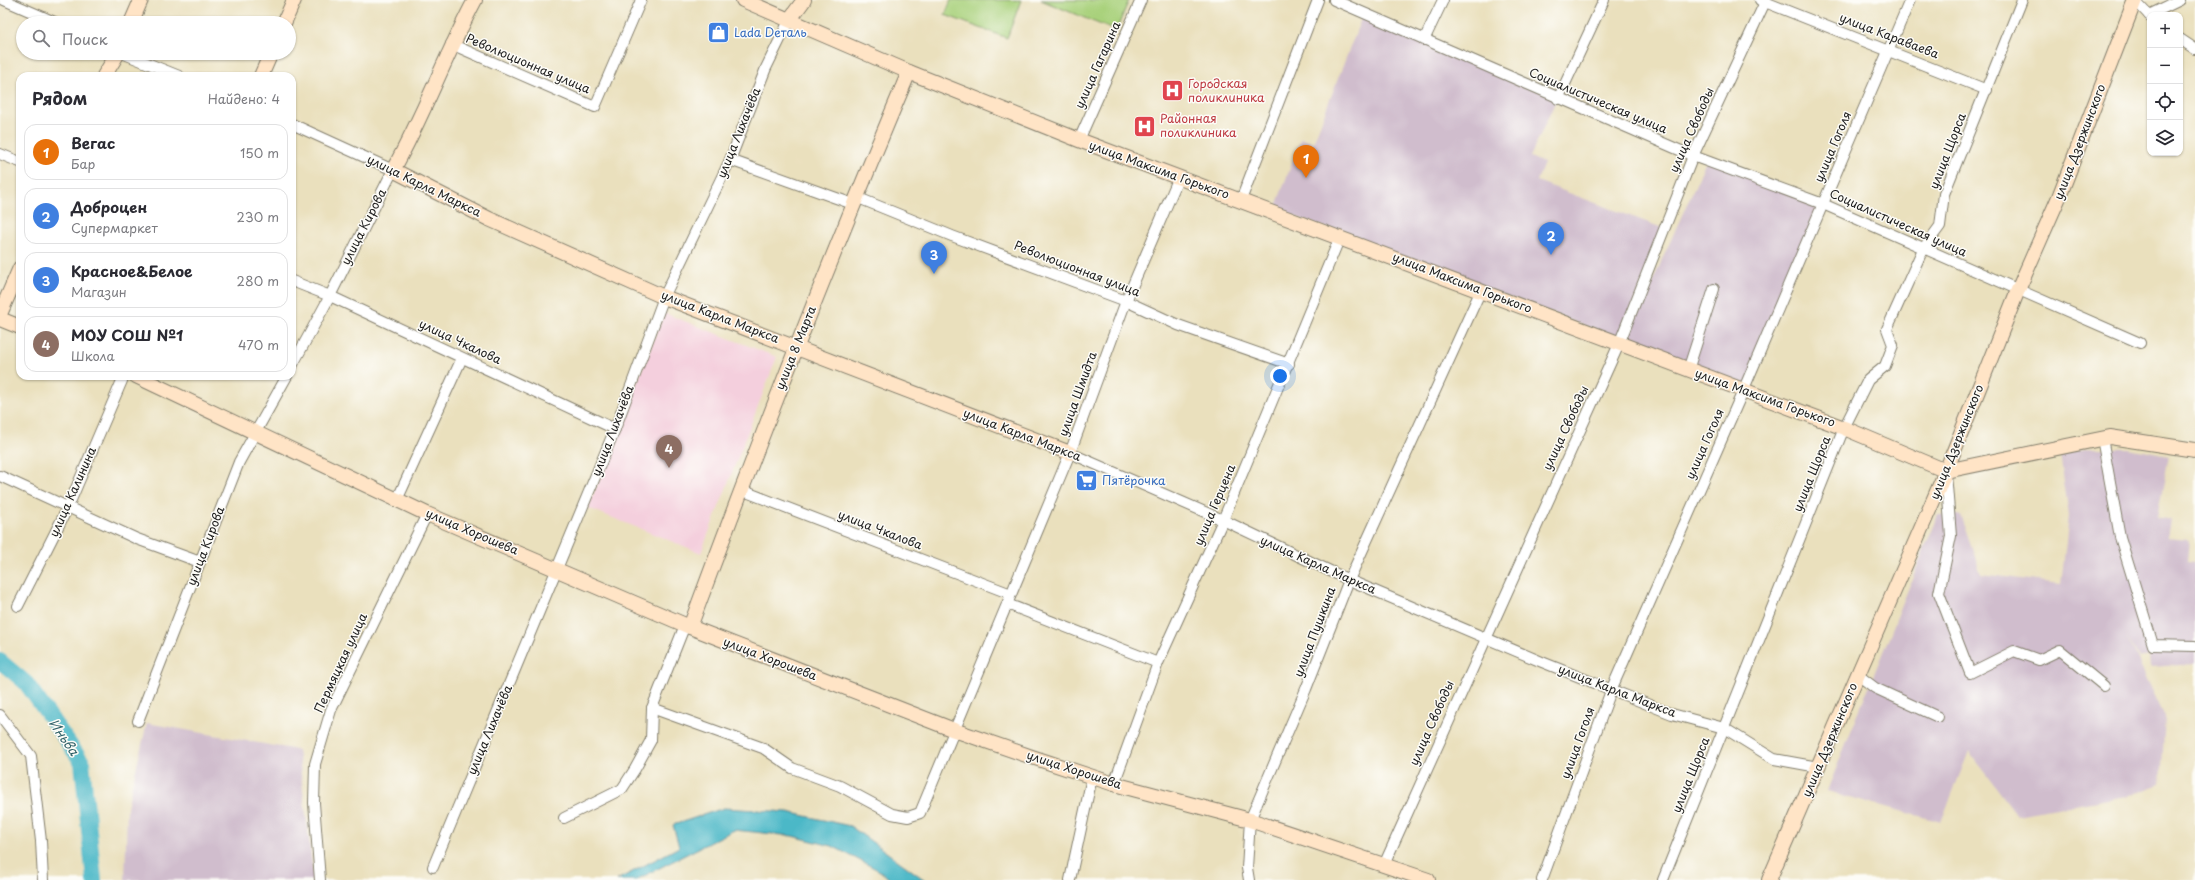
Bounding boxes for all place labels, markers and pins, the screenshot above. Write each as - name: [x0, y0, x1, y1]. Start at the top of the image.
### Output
- shop icon: Lada Dеталь: [705, 20, 731, 46]
- place label: Lada Dеталь: [734, 23, 807, 41]
- place label: Городская поликлиника: [1188, 74, 1265, 106]
- hospital icon: Городская поликлиника: [1159, 78, 1185, 104]
- place label: Районная поликлиника: [1160, 109, 1237, 141]
- hospital icon: Районная поликлиника: [1131, 113, 1157, 139]
- pin: 1: [1293, 145, 1319, 178]
- pin: 2: [1538, 222, 1564, 255]
- pin: 3: [921, 241, 947, 274]
- pin: 4: [656, 435, 682, 468]
- supermarket icon: Пятёрочка: [1074, 468, 1100, 494]
- place label: Пятёрочка: [1102, 471, 1166, 489]

